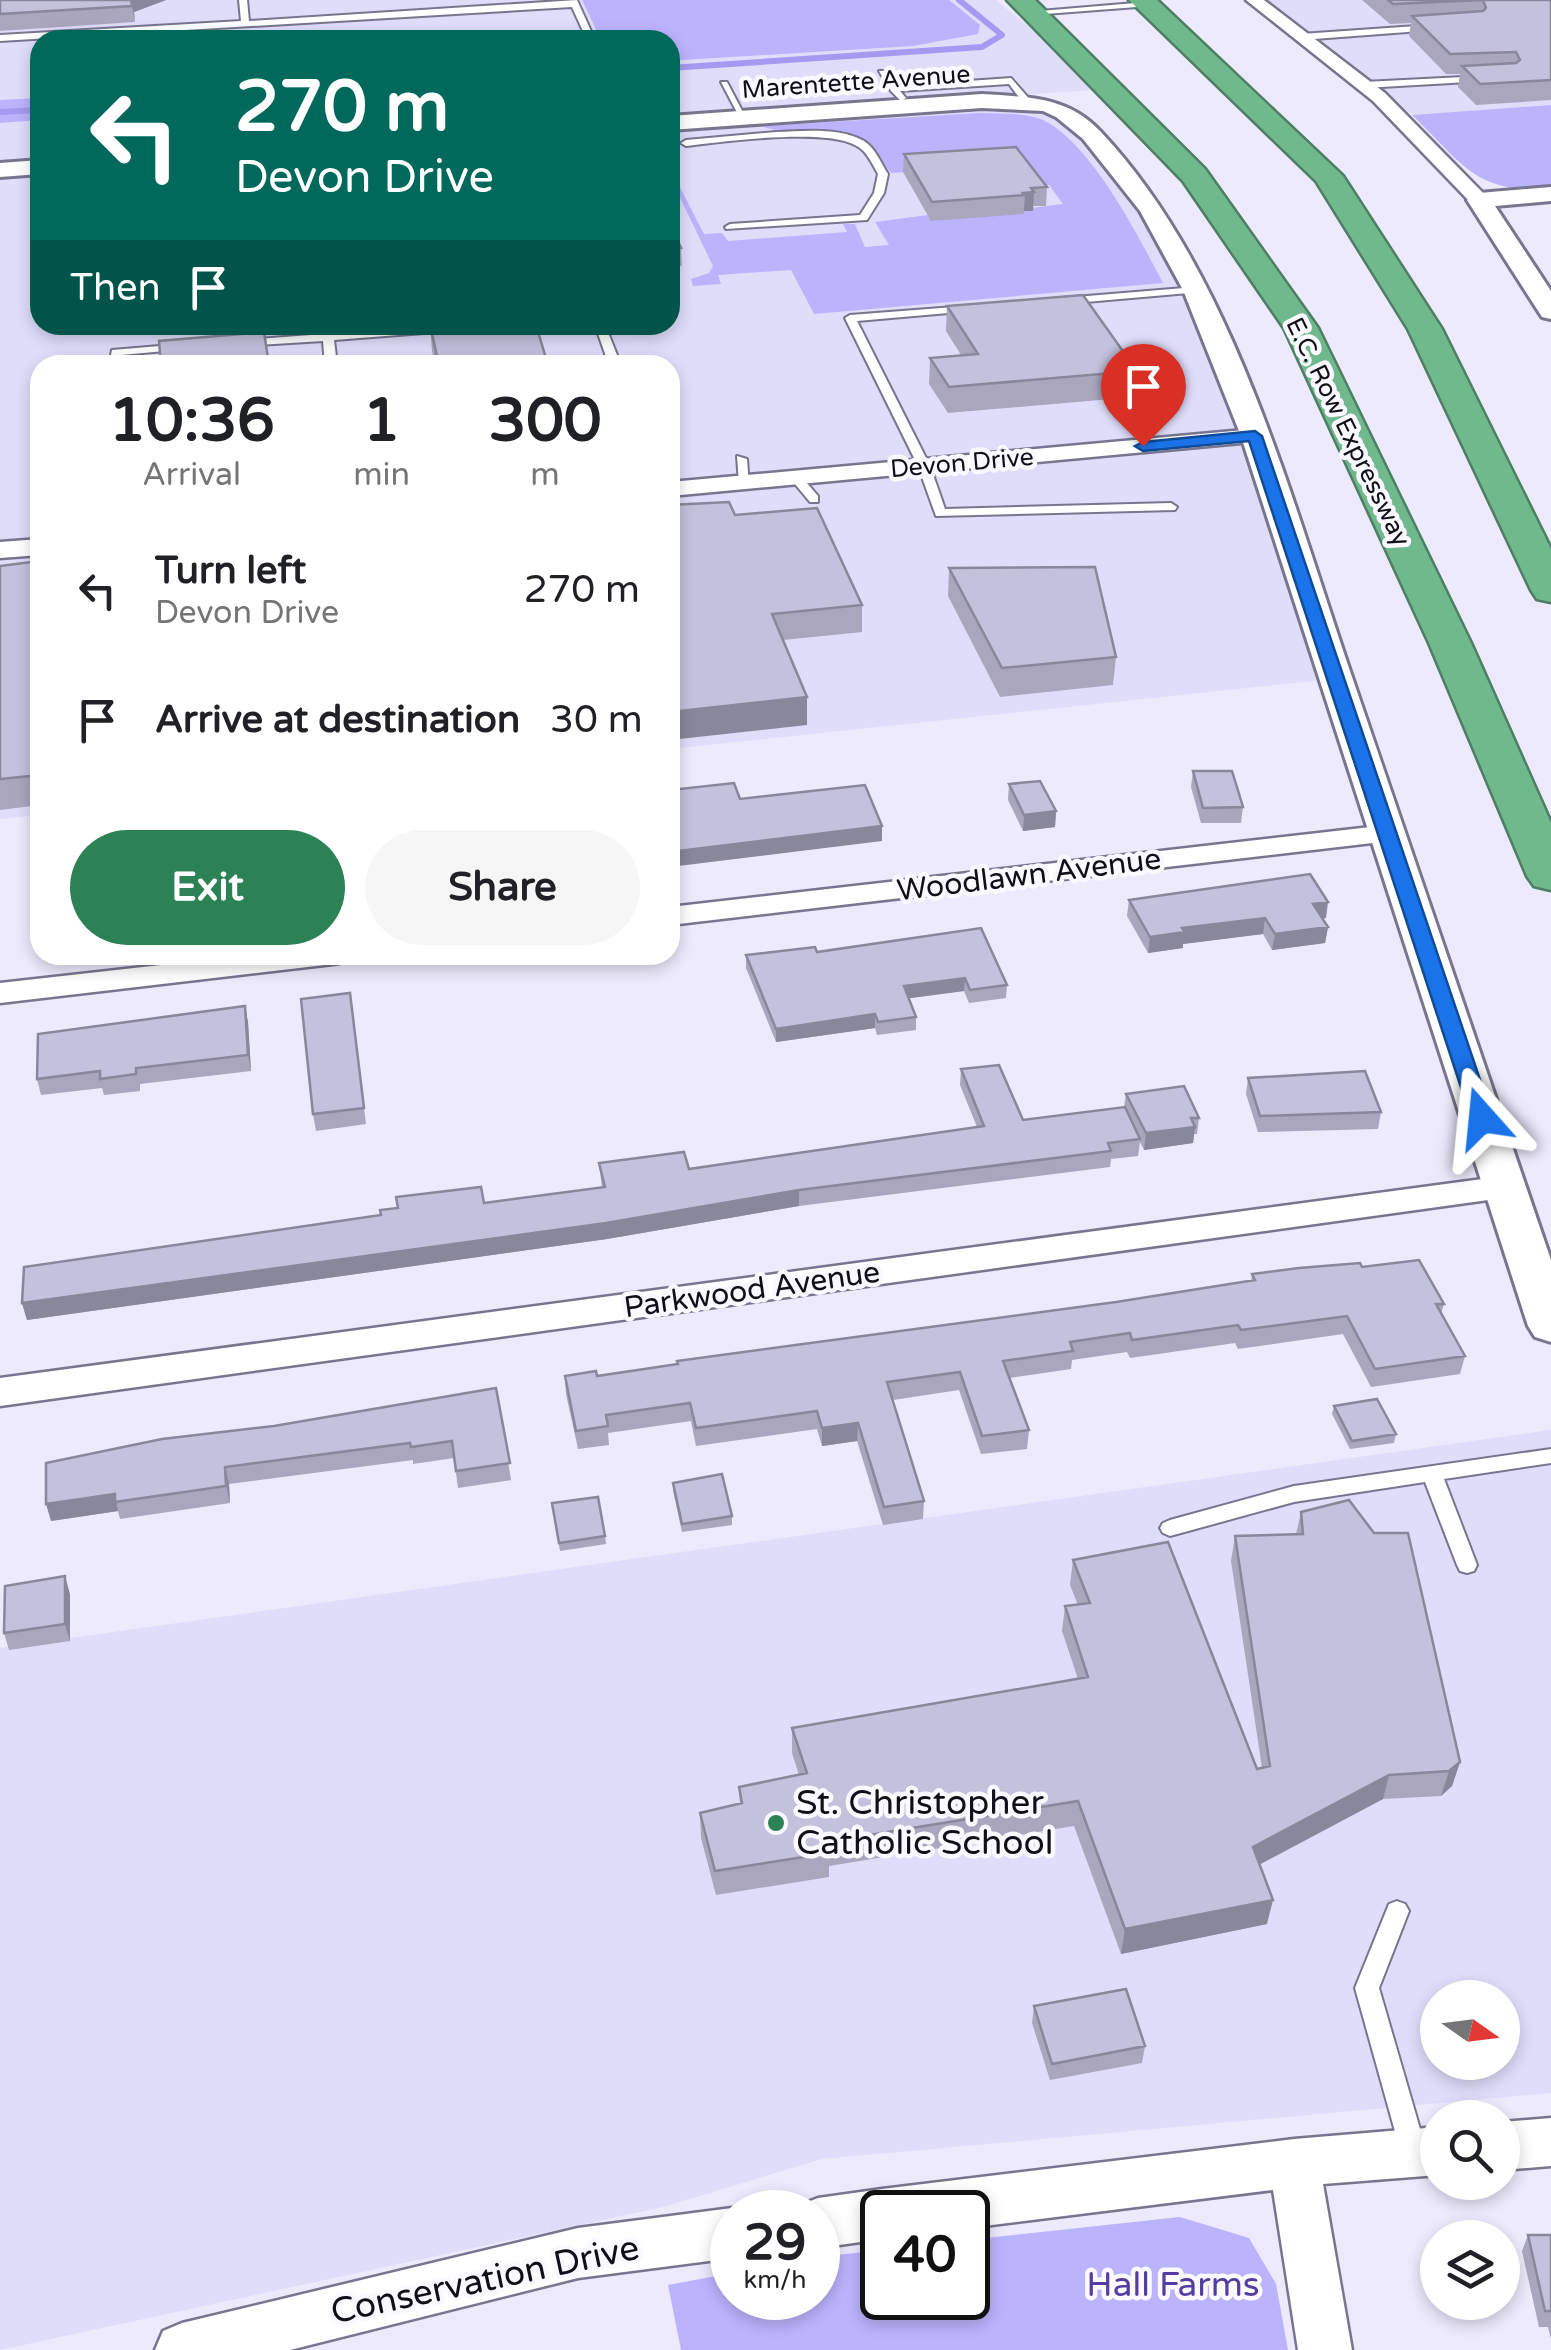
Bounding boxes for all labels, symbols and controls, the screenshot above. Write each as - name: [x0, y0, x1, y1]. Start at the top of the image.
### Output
- street label: Marentette Avenue: [741, 59, 971, 105]
- text: 270 m: [235, 66, 449, 150]
- icon: left: [70, 70, 200, 200]
- text: Devon Drive: [235, 151, 494, 205]
- icon: arrive: [181, 260, 236, 315]
- text: Then: [70, 265, 161, 311]
- street label: E.C. Row Expressway: [1280, 313, 1416, 551]
- pin: [1101, 344, 1186, 447]
- icon: arrive: [1116, 359, 1171, 414]
- text: 10:36: [108, 385, 275, 457]
- text: 1: [363, 385, 400, 457]
- text: 300: [488, 385, 602, 457]
- street label: Devon Drive: [889, 442, 1035, 484]
- text: Arrival: [142, 456, 241, 494]
- text: min: [353, 456, 410, 494]
- text: m: [530, 456, 560, 494]
- text: Turn left: [155, 548, 306, 594]
- icon: left: [70, 563, 125, 618]
- text: 270 m: [524, 567, 640, 613]
- text: Devon Drive: [155, 594, 339, 632]
- icon: arrive: [70, 693, 125, 748]
- text: Arrive at destination: [155, 697, 520, 743]
- text: 30 m: [550, 697, 643, 743]
- button: Exit: [70, 830, 345, 945]
- button: Share: [365, 830, 640, 945]
- street label: Woodlawn Avenue: [895, 840, 1163, 910]
- position arrow: [1430, 1066, 1534, 1170]
- street label: Parkwood Avenue: [622, 1254, 882, 1326]
- place label: St. Christopher Catholic School: [796, 1782, 1054, 1864]
- marker: St. Christopher Catholic School: [765, 1812, 787, 1834]
- north arrow: [1420, 1980, 1520, 2080]
- map controls: [1420, 1980, 1520, 2320]
- button: search: [1420, 2100, 1520, 2200]
- speed limit sign: 40: [860, 2190, 990, 2320]
- text: 29: [744, 2213, 806, 2273]
- button: layers: [1420, 2220, 1520, 2320]
- street label: Conservation Drive: [327, 2227, 643, 2333]
- park label: Hall Farms: [1086, 2264, 1260, 2306]
- text: km/h: [744, 2265, 806, 2295]

